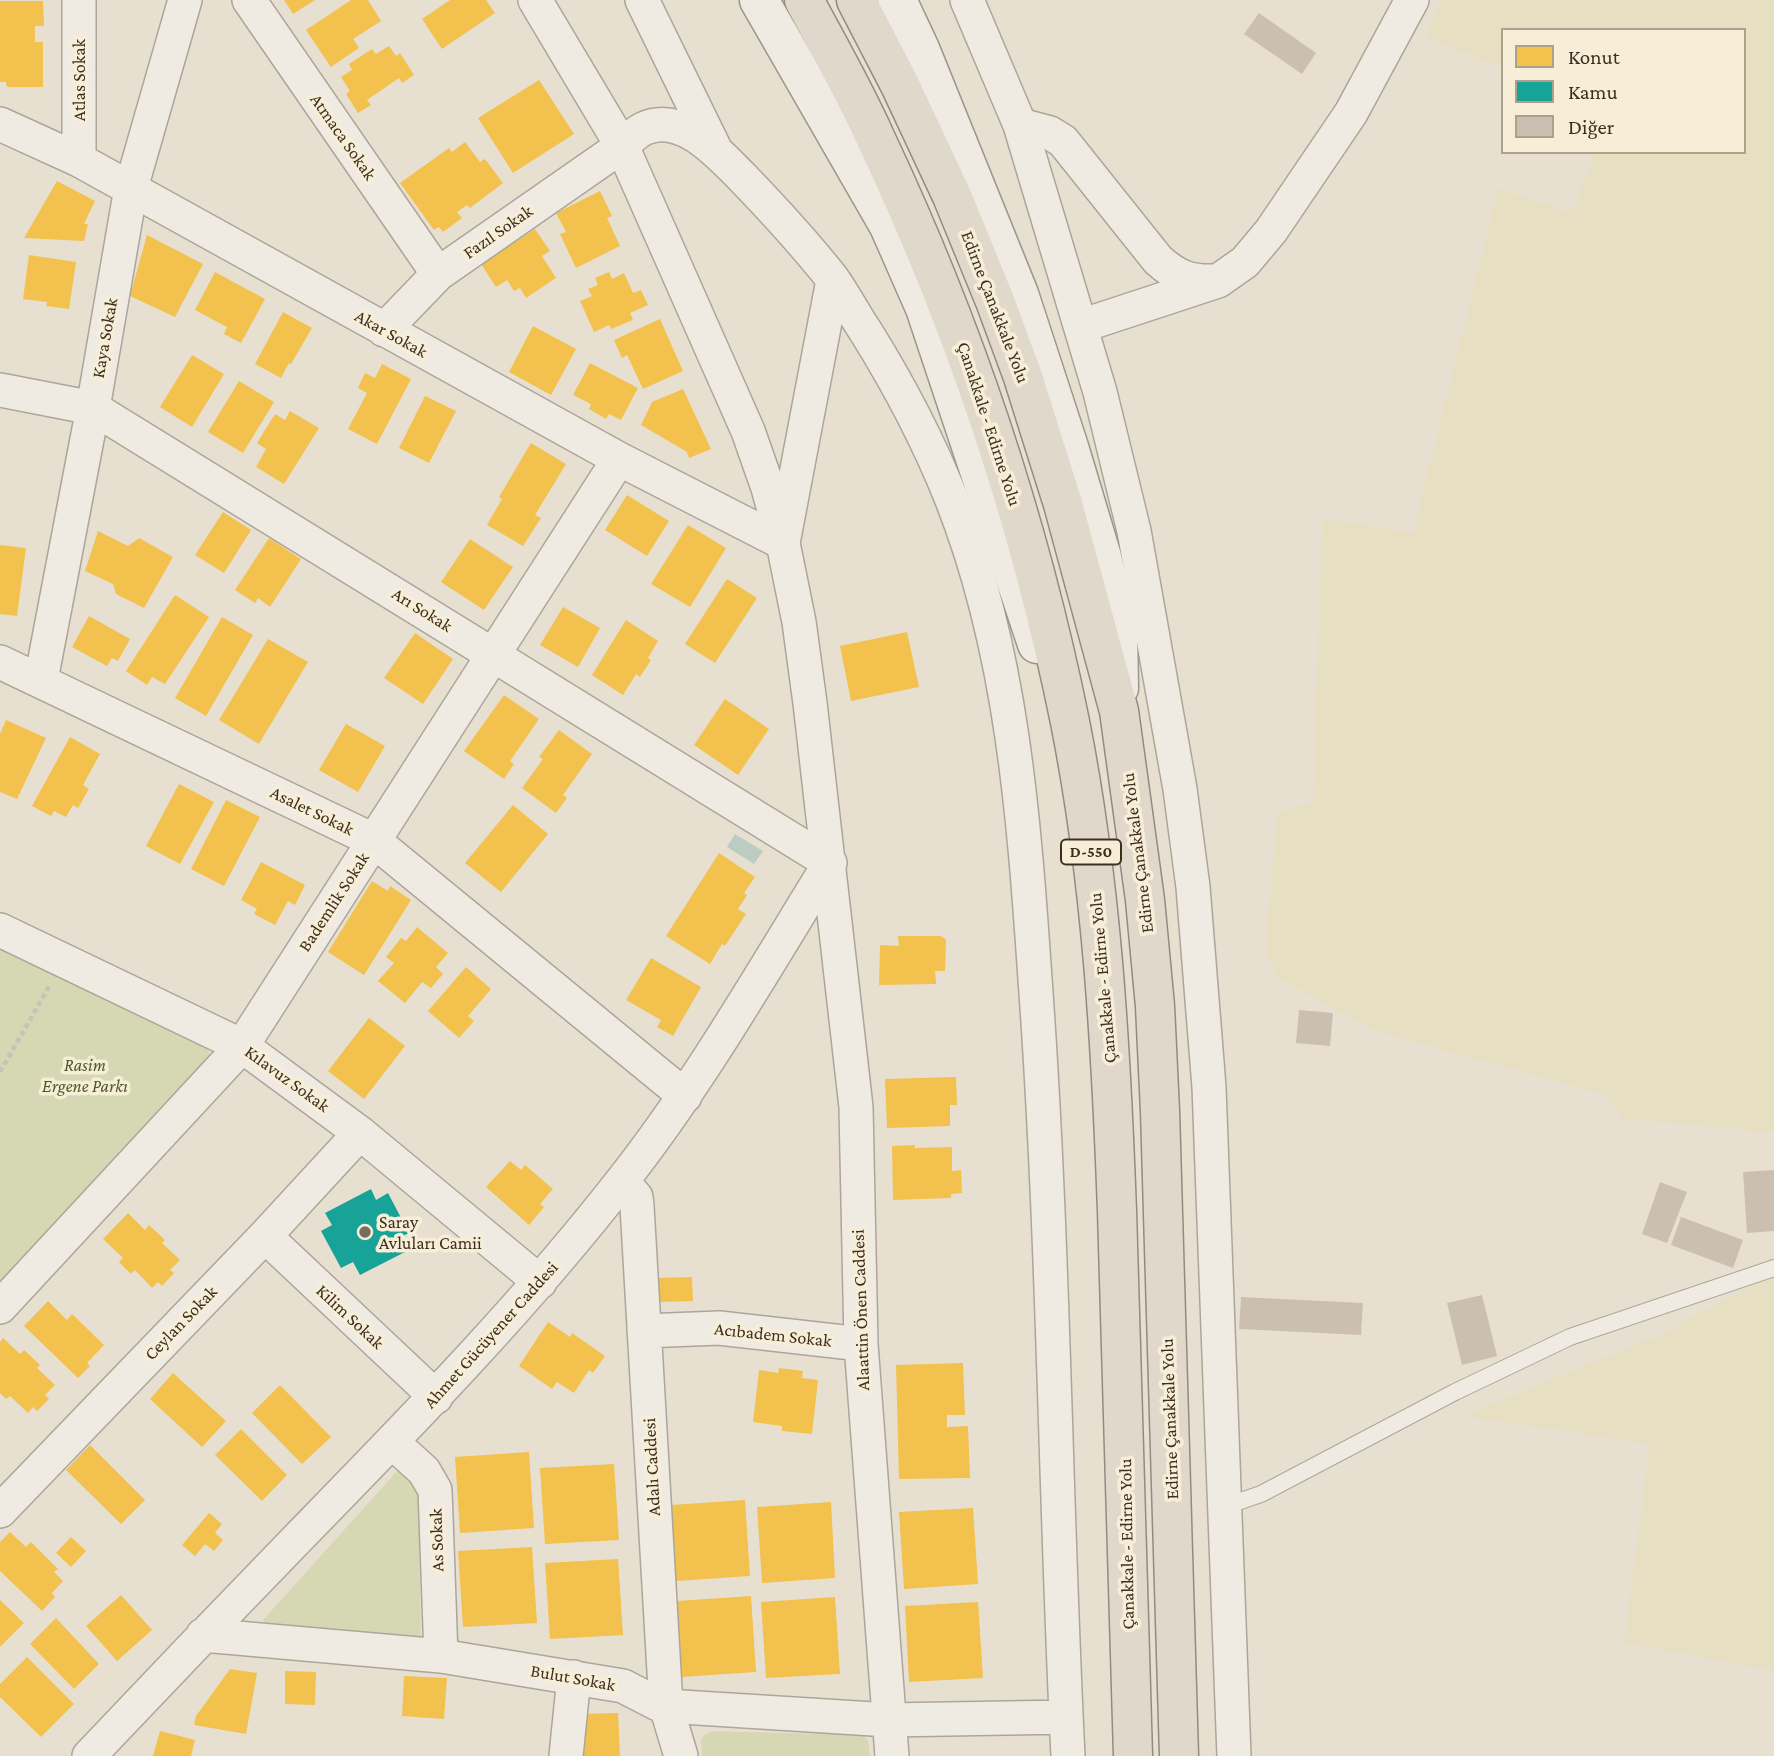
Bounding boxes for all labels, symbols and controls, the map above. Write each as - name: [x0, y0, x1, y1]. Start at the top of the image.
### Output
- legend: [1501, 28, 1746, 154]
- street label: Atlas Sokak: [68, 39, 90, 121]
- text: Konut: [1568, 45, 1620, 69]
- text: Kamu: [1568, 80, 1618, 104]
- street label: Atmaca Sokak: [305, 90, 381, 184]
- text: Diğer: [1568, 115, 1614, 139]
- street label: Fazıl Sokak: [459, 200, 537, 264]
- street label: Edirne Çanakkale Yolu: [956, 228, 1034, 386]
- street label: Kaya Sokak: [87, 296, 123, 380]
- street label: Akar Sokak: [351, 305, 431, 363]
- street label: Çanakkale - Edirne Yolu: [952, 339, 1026, 509]
- street label: Arı Sokak: [388, 583, 456, 637]
- street label: Edirne Çanakkale Yolu: [1117, 772, 1159, 934]
- street label: Asalet Sokak: [267, 781, 357, 841]
- road number: D-550: [1061, 839, 1121, 864]
- street label: Bademlik Sokak: [294, 848, 374, 956]
- street label: Çanakkale - Edirne Yolu: [1085, 892, 1121, 1064]
- street label: Kılavuz Sokak: [240, 1041, 334, 1117]
- park label: Rasim Ergene Parkı: [42, 1054, 128, 1096]
- place label: Saray Avluları Camii: [379, 1211, 482, 1254]
- marker: Saray Avluları Camii: [357, 1224, 373, 1240]
- street label: Alaattin Önen Caddesi: [847, 1229, 875, 1391]
- street label: Ahmet Gücüyener Caddesi: [419, 1257, 563, 1413]
- street label: Kilim Sokak: [312, 1280, 388, 1354]
- street label: Ceylan Sokak: [140, 1281, 222, 1365]
- street label: Acıbadem Sokak: [713, 1318, 833, 1352]
- street label: Edirne Çanakkale Yolu: [1156, 1338, 1184, 1500]
- street label: Adalı Caddesi: [639, 1417, 665, 1517]
- street label: Çanakkale - Edirne Yolu: [1115, 1458, 1139, 1630]
- street label: As Sokak: [425, 1508, 449, 1572]
- street label: Bulut Sokak: [529, 1660, 617, 1696]

